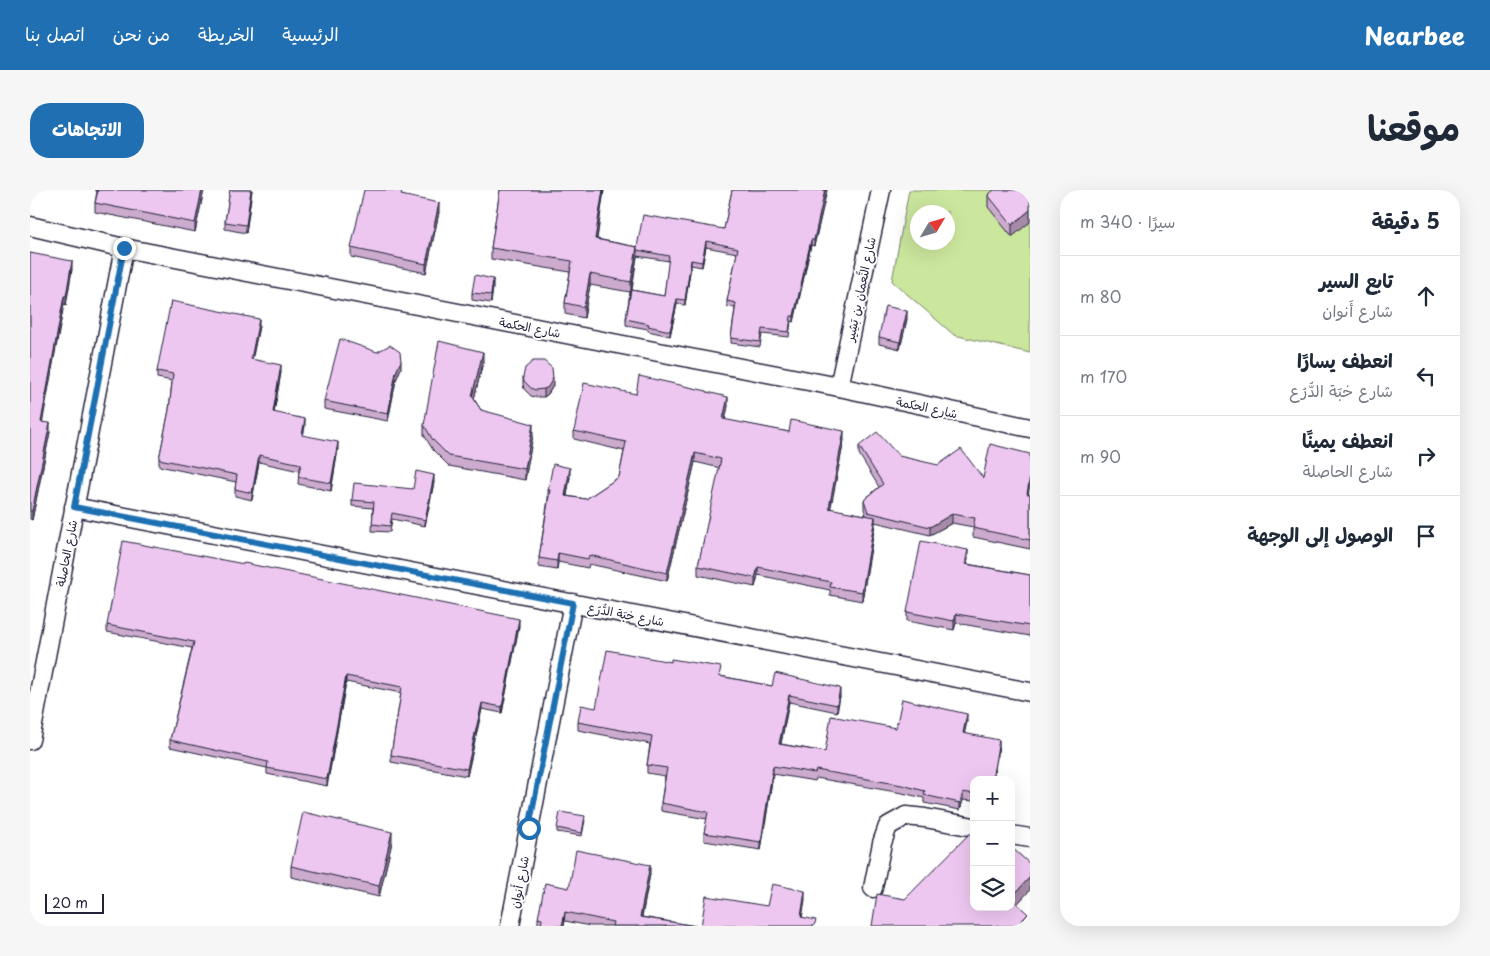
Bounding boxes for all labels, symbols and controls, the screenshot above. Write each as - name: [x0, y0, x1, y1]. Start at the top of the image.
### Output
- text: Nearbee: [1364, 17, 1465, 53]
- text: اتصل بنا: [25, 20, 85, 47]
- text: من نحن: [113, 20, 170, 47]
- text: الخريطة: [198, 20, 254, 47]
- text: الرئيسية: [282, 20, 339, 47]
- text: موقعنا: [1367, 100, 1460, 153]
- button: الاتجاهات: [30, 103, 144, 158]
- text: 5 دقيقة: [1371, 204, 1440, 236]
- north arrow: [910, 205, 955, 250]
- text: سيرًا · 340 m: [1080, 209, 1175, 233]
- street label: شارع النُّعمان بن بَشِير: [840, 235, 881, 344]
- route end: [113, 237, 136, 260]
- text: تابع السير: [1319, 266, 1393, 294]
- icon: ahead: [1412, 282, 1440, 310]
- text: 80 m: [1080, 284, 1121, 308]
- text: شارع أَنوان: [1322, 298, 1393, 322]
- street label: شارع الحكمة: [498, 312, 562, 343]
- text: انعطف يسارًا: [1297, 346, 1393, 374]
- icon: left: [1412, 362, 1440, 390]
- text: 170 m: [1080, 364, 1127, 388]
- text: شارع خبَة الدُّرُع: [1289, 378, 1393, 402]
- street label: شارع الحكمة: [895, 392, 959, 423]
- text: انعطف يمينًا: [1302, 426, 1393, 454]
- icon: right: [1412, 442, 1440, 470]
- text: 90 m: [1080, 444, 1121, 468]
- text: شارع الحاصلة: [1303, 458, 1393, 482]
- street label: شارع الحاصلة: [51, 518, 82, 588]
- text: الوصول إلى الوجهة: [1247, 520, 1393, 548]
- icon: arrive: [1412, 522, 1440, 550]
- street label: شارع خبَة الدُّرُع: [586, 598, 666, 631]
- map controls: [970, 776, 1015, 911]
- button: +: [970, 776, 1015, 821]
- route start: [518, 817, 541, 840]
- button: −: [970, 821, 1015, 866]
- street label: شارع أَنوان: [505, 854, 534, 910]
- button: layers: [970, 866, 1015, 911]
- scale bar: [45, 891, 104, 914]
- text: 20 m: [52, 892, 88, 913]

